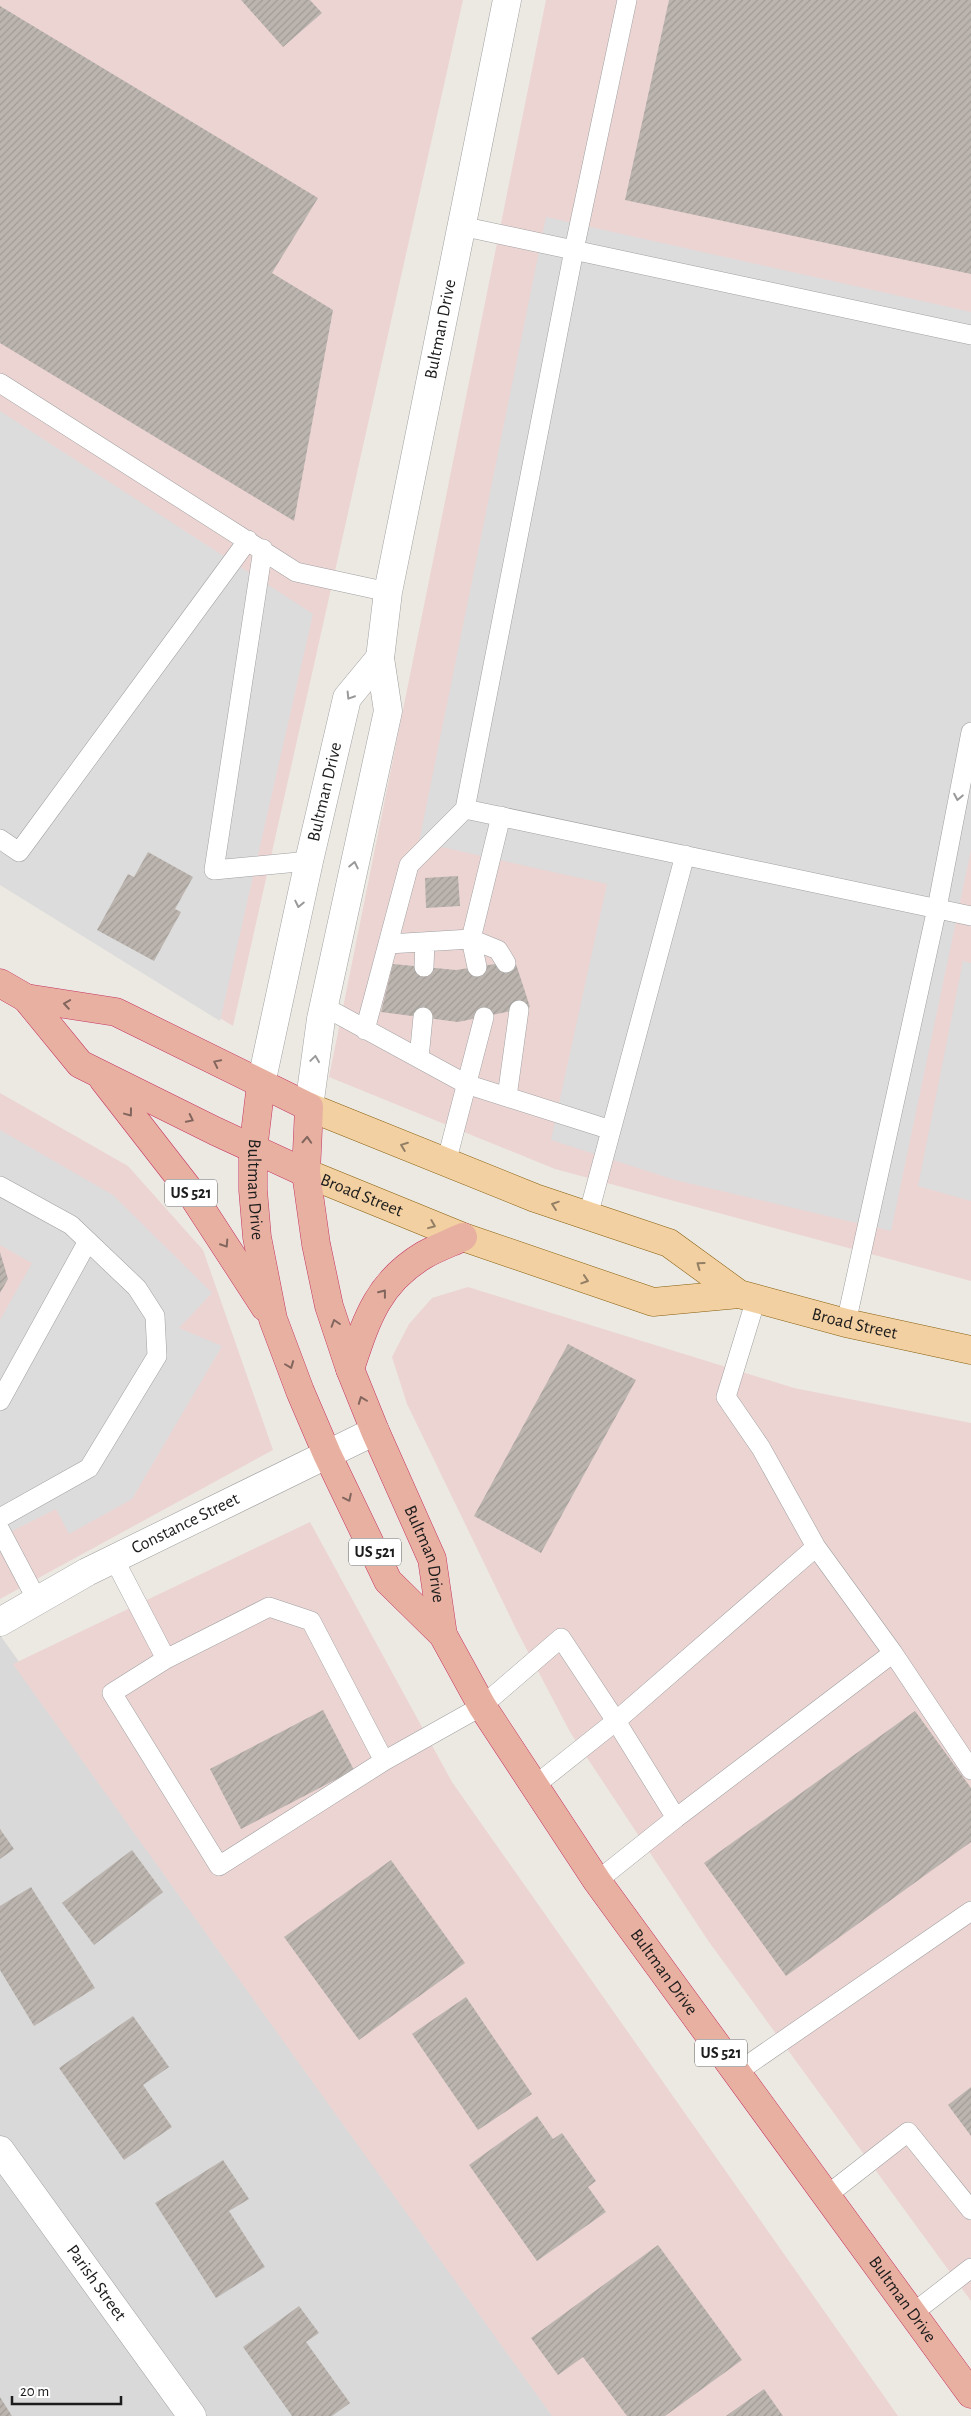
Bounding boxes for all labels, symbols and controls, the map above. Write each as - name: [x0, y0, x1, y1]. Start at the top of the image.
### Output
- street label: Bultman Drive: [422, 278, 460, 381]
- one-way arrow: [347, 690, 356, 700]
- street label: Bultman Drive: [305, 741, 345, 843]
- one-way arrow: [954, 793, 964, 802]
- one-way arrow: [348, 861, 359, 870]
- one-way arrow: [294, 900, 305, 909]
- one-way arrow: [63, 1000, 71, 1010]
- one-way arrow: [309, 1054, 319, 1063]
- one-way arrow: [213, 1059, 222, 1069]
- one-way arrow: [123, 1107, 131, 1116]
- one-way arrow: [185, 1113, 194, 1123]
- one-way arrow: [302, 1136, 313, 1144]
- street label: Bultman Drive: [244, 1138, 266, 1241]
- one-way arrow: [400, 1142, 409, 1152]
- street label: Broad Street: [318, 1171, 406, 1221]
- road number: US 521: [165, 1180, 217, 1206]
- one-way arrow: [552, 1201, 560, 1211]
- one-way arrow: [427, 1218, 436, 1229]
- one-way arrow: [218, 1238, 228, 1247]
- one-way arrow: [696, 1262, 706, 1271]
- one-way arrow: [580, 1274, 588, 1284]
- one-way arrow: [377, 1289, 386, 1298]
- street label: Broad Street: [810, 1305, 899, 1343]
- one-way arrow: [331, 1319, 341, 1327]
- one-way arrow: [284, 1360, 294, 1369]
- one-way arrow: [358, 1396, 369, 1405]
- street label: Constance Street: [129, 1490, 242, 1558]
- one-way arrow: [342, 1493, 353, 1502]
- street label: Bultman Drive: [400, 1503, 447, 1604]
- road number: US 521: [349, 1538, 401, 1565]
- street label: Bultman Drive: [626, 1926, 701, 2019]
- road number: US 521: [695, 2040, 747, 2066]
- street label: Parish Street: [63, 2242, 129, 2324]
- street label: Bultman Drive: [865, 2253, 939, 2346]
- scale bar: [12, 2374, 121, 2406]
- text: 20 m: [20, 2384, 49, 2399]

